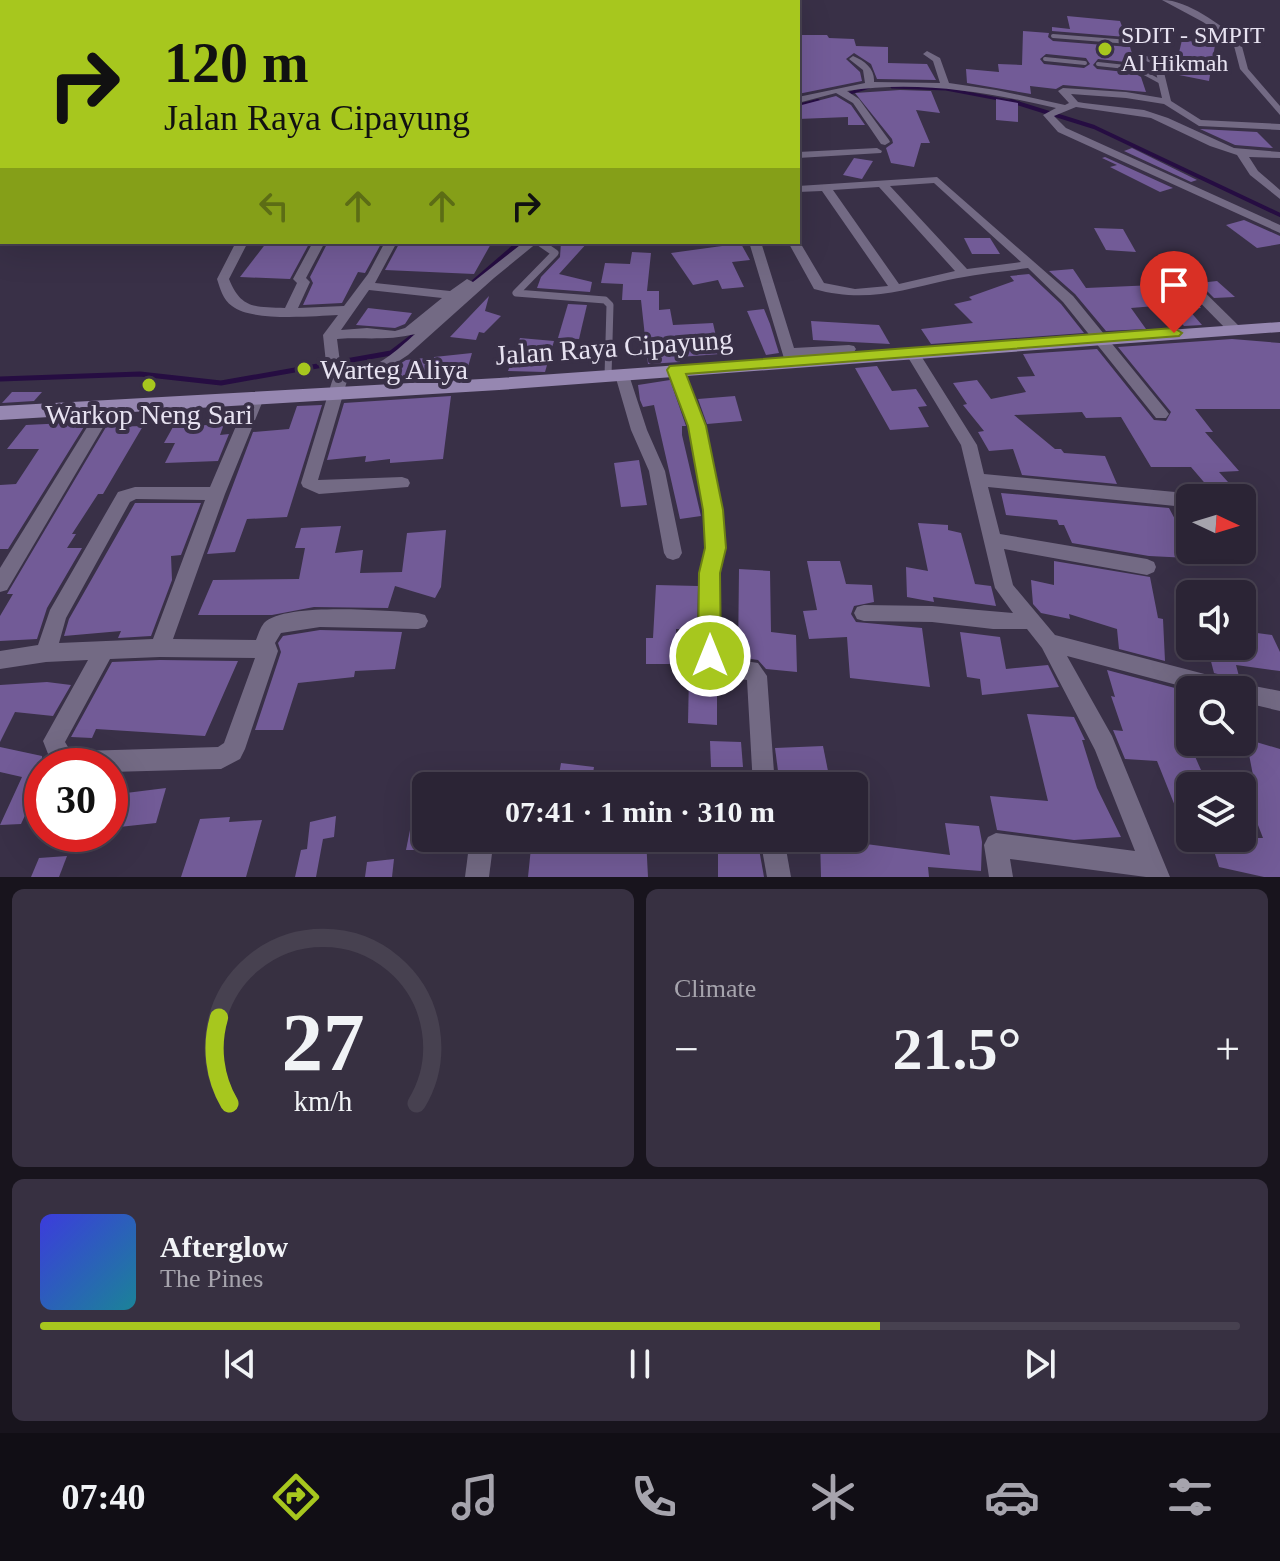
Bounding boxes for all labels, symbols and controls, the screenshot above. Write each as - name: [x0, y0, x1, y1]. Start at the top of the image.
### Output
- place label: SDIT - SMPIT Al Hikmah: [1121, 22, 1265, 76]
- icon: right: [32, 32, 136, 136]
- text: 120 m: [164, 32, 309, 94]
- marker: SDIT - SMPIT Al Hikmah: [1096, 40, 1114, 58]
- text: Jalan Raya Cipayung: [164, 98, 470, 138]
- icon: left: [252, 184, 296, 228]
- icon: ahead: [336, 184, 380, 228]
- icon: ahead: [420, 184, 464, 228]
- icon: right: [504, 184, 548, 228]
- pin: [1140, 251, 1208, 333]
- icon: arrive: [1152, 263, 1196, 307]
- street label: Jalan Raya Cipayung: [494, 323, 734, 371]
- place label: Warteg Aliya: [320, 354, 468, 385]
- marker: Warteg Aliya: [295, 360, 313, 378]
- marker: Warkop Neng Sari: [140, 376, 158, 394]
- place label: Warkop Neng Sari: [45, 399, 253, 430]
- north arrow: [1176, 484, 1256, 564]
- map controls: [1176, 484, 1256, 852]
- button: sound: [1176, 580, 1256, 660]
- position arrow: [668, 614, 752, 698]
- button: search: [1176, 676, 1256, 756]
- speed limit sign: 30: [24, 748, 128, 852]
- button: layers: [1176, 772, 1256, 852]
- text: 07:41 · 1 min · 310 m: [505, 795, 775, 828]
- text: Climate: [674, 974, 756, 1003]
- text: 27: [281, 996, 365, 1088]
- text: 21.5°: [893, 1016, 1022, 1082]
- text: −: [674, 1025, 699, 1074]
- text: +: [1215, 1025, 1240, 1074]
- text: km/h: [294, 1086, 352, 1117]
- text: Afterglow: [160, 1230, 288, 1263]
- text: The Pines: [160, 1264, 263, 1293]
- icon: previous: [218, 1342, 262, 1386]
- icon: pause: [618, 1342, 662, 1386]
- icon: next: [1018, 1342, 1062, 1386]
- icon: directions: [268, 1469, 324, 1525]
- icon: music: [447, 1469, 503, 1525]
- icon: phone: [626, 1469, 682, 1525]
- icon: climate: [805, 1469, 861, 1525]
- icon: car: [984, 1469, 1040, 1525]
- icon: filters: [1162, 1469, 1218, 1525]
- text: 07:40: [61, 1477, 145, 1517]

